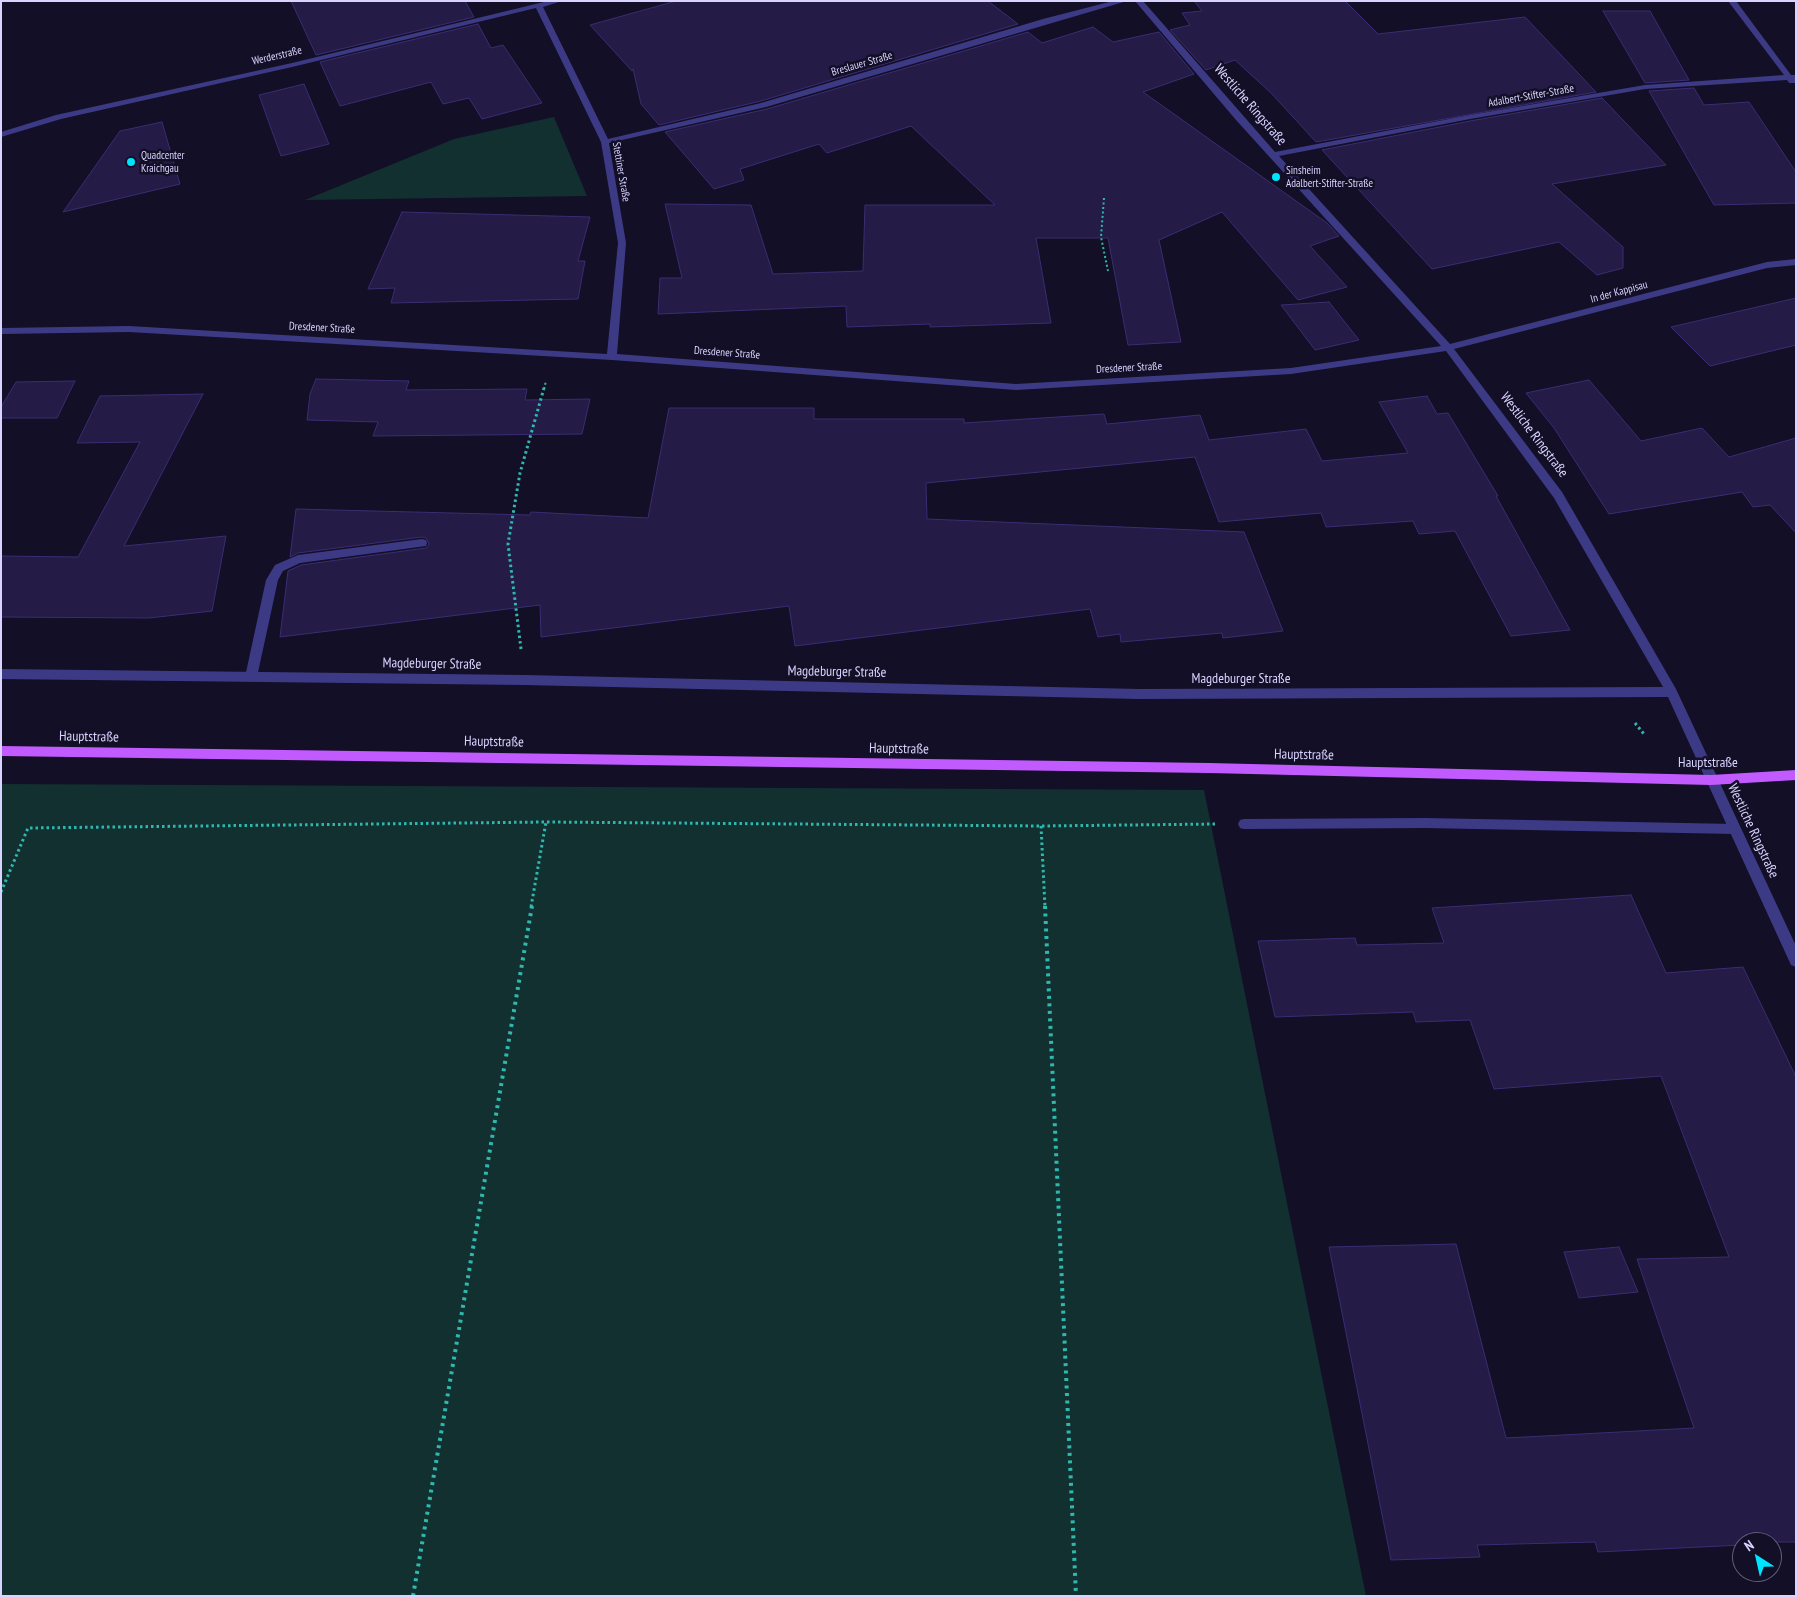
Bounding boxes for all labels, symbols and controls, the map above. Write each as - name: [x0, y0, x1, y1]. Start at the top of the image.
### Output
- street label: Werderstraße: [251, 44, 303, 68]
- street label: Breslauer Straße: [830, 49, 894, 79]
- street label: Westliche Ringstraße: [1210, 61, 1290, 149]
- street label: Adalbert-Stifter-Straße: [1487, 82, 1575, 110]
- street label: Stettiner Straße: [609, 141, 633, 203]
- place label: Quadcenter Kraichgau: [141, 149, 185, 175]
- marker: Quadcenter Kraichgau: [125, 156, 137, 168]
- place label: Sinsheim Adalbert-Stifter-Straße: [1286, 164, 1373, 190]
- marker: Sinsheim Adalbert-Stifter-Straße: [1270, 171, 1282, 183]
- street label: In der Kappisau: [1589, 278, 1649, 306]
- street label: Dresdener Straße: [289, 320, 355, 336]
- street label: Dresdener Straße: [694, 344, 760, 362]
- street label: Dresdener Straße: [1096, 360, 1162, 376]
- street label: Westliche Ringstraße: [1497, 389, 1571, 481]
- street label: Magdeburger Straße: [382, 655, 482, 673]
- street label: Magdeburger Straße: [787, 663, 887, 681]
- street label: Magdeburger Straße: [1192, 671, 1290, 687]
- street label: Hauptstraße: [59, 728, 119, 746]
- street label: Hauptstraße: [464, 733, 524, 751]
- street label: Hauptstraße: [869, 740, 929, 758]
- street label: Hauptstraße: [1274, 746, 1334, 764]
- street label: Hauptstraße: [1678, 755, 1738, 771]
- street label: Westliche Ringstraße: [1724, 781, 1782, 881]
- north arrow: [1732, 1532, 1782, 1582]
- text: N: [1741, 1536, 1757, 1555]

